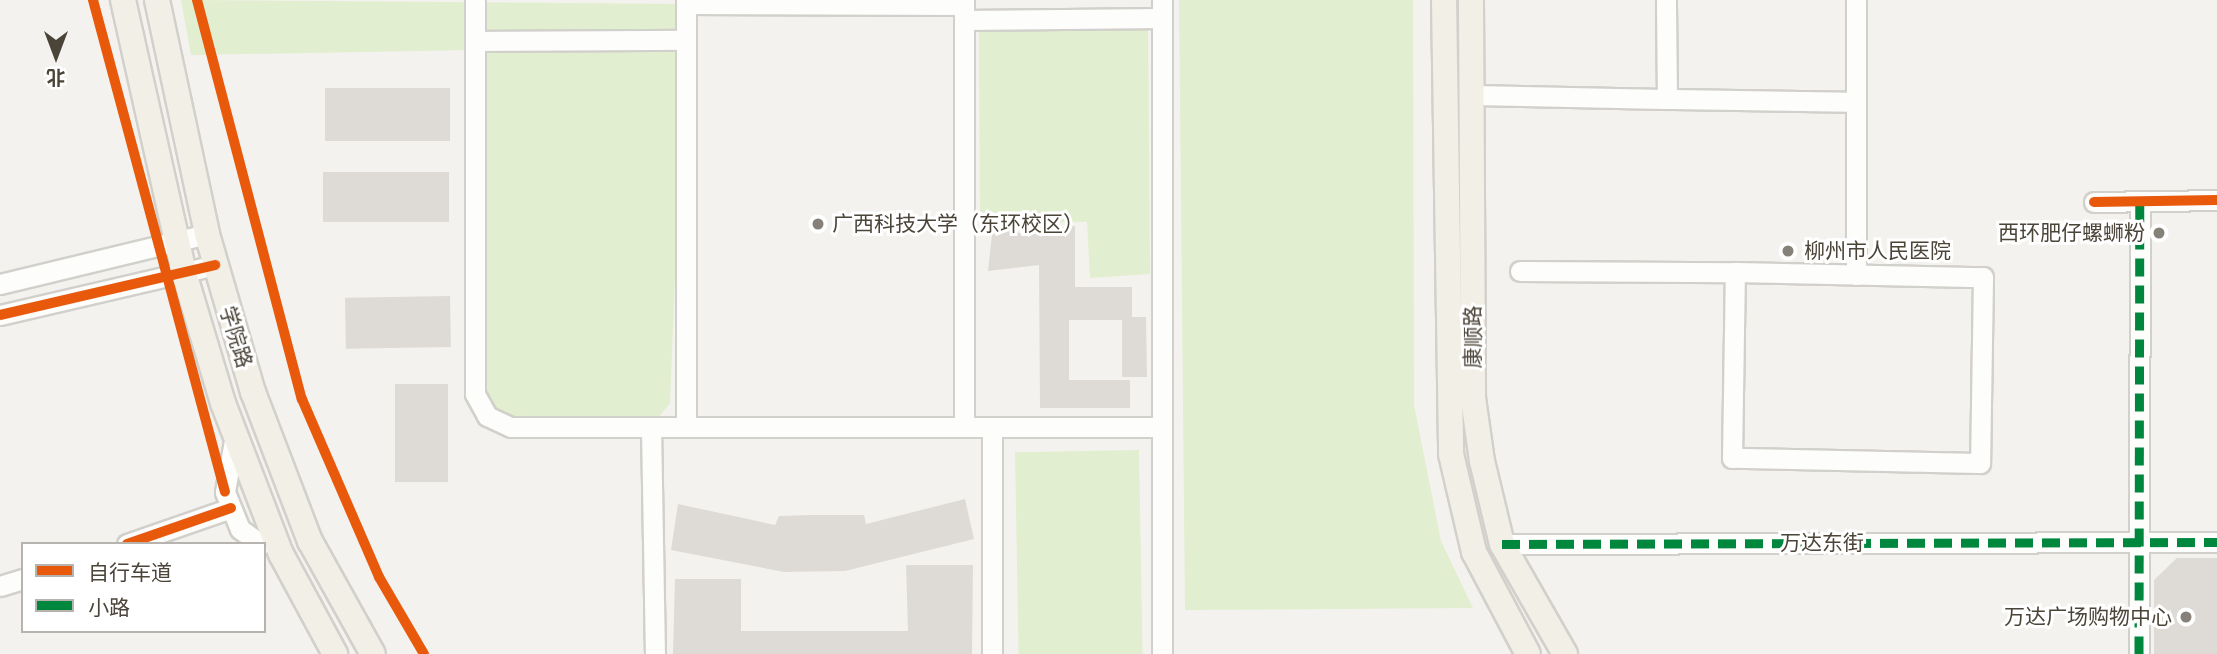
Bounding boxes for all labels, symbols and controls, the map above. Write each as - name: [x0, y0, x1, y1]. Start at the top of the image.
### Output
- north arrow: [21, 21, 91, 91]
- text: 北: [47, 66, 66, 89]
- place label: 广西科技大学（东环校区）: [832, 211, 1084, 237]
- marker: 广西科技大学（东环校区）: [810, 216, 826, 232]
- place label: 西环肥仔螺蛳粉: [1998, 220, 2145, 246]
- marker: 西环肥仔螺蛳粉: [2151, 225, 2167, 241]
- place label: 柳州市人民医院: [1804, 238, 1951, 264]
- marker: 柳州市人民医院: [1778, 241, 1798, 261]
- street label: 学院路: [215, 303, 257, 371]
- street label: 康顺路: [1460, 306, 1486, 368]
- street label: 万达东街: [1780, 530, 1864, 556]
- legend: [21, 542, 266, 633]
- text: 自行车道: [88, 561, 172, 585]
- text: 小路: [88, 596, 130, 620]
- place label: 万达广场购物中心: [2004, 604, 2172, 630]
- marker: 万达广场购物中心: [2178, 609, 2194, 625]

